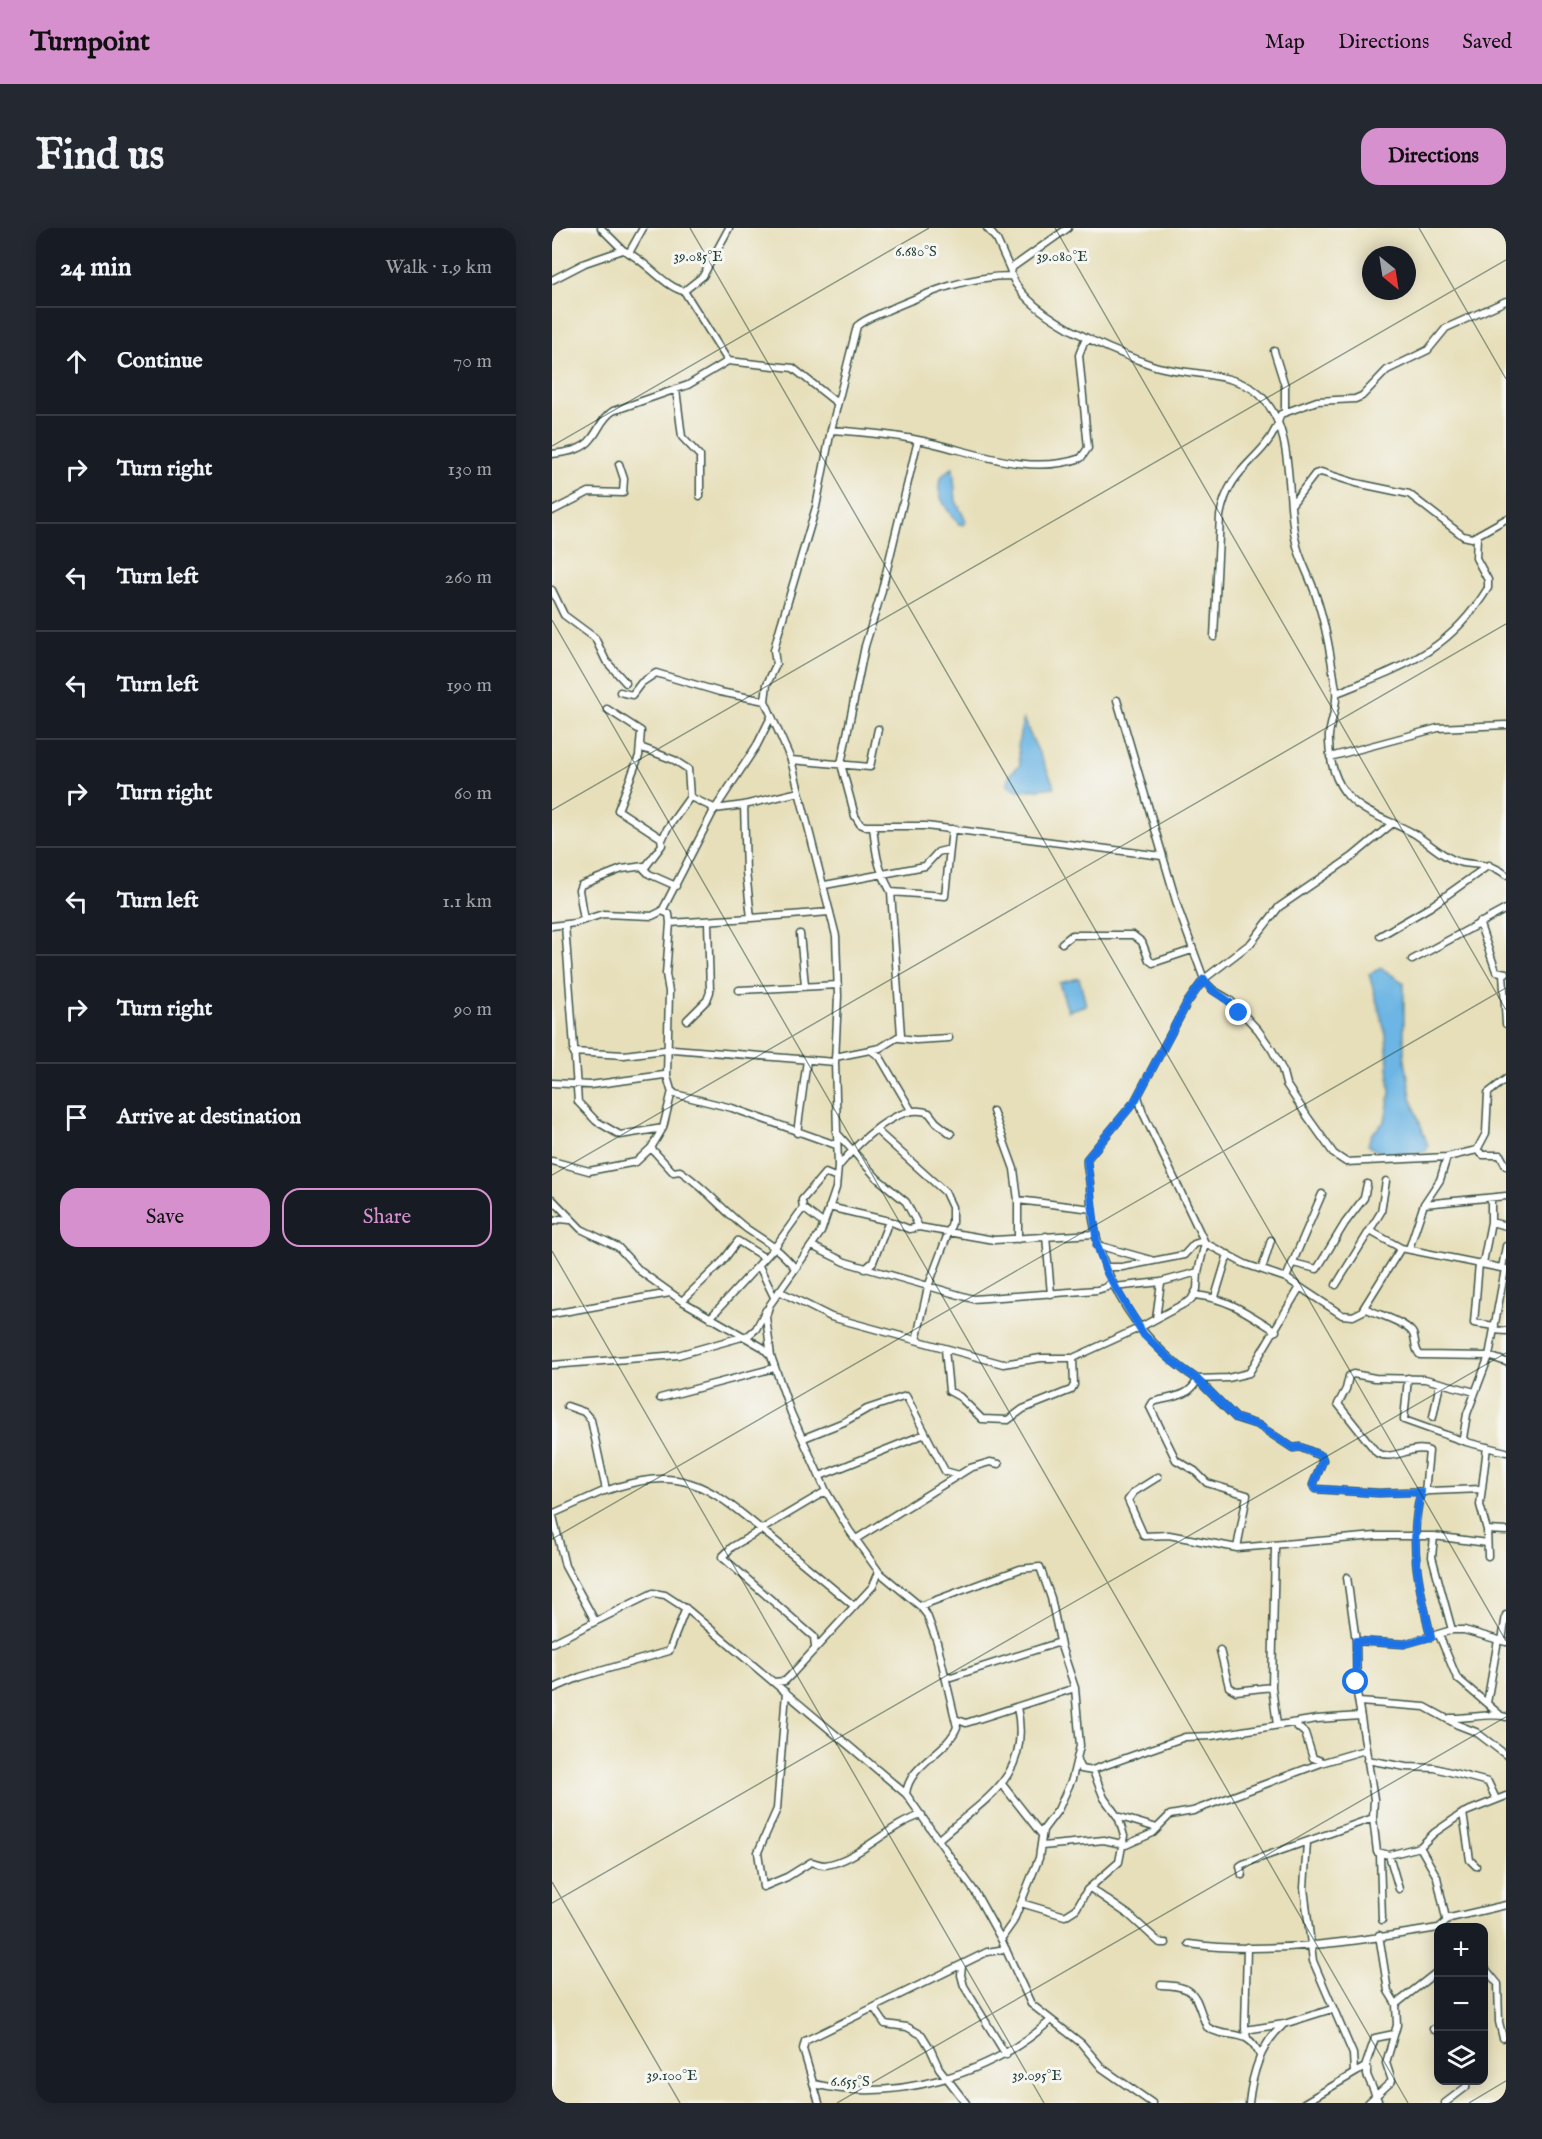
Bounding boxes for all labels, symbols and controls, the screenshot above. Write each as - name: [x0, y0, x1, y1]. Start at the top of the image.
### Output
- text: Turnpoint: [30, 25, 150, 60]
- text: Map: [1265, 29, 1305, 56]
- text: Directions: [1338, 29, 1429, 56]
- text: Saved: [1462, 29, 1512, 56]
- button: Directions: [1361, 128, 1506, 185]
- text: Find us: [36, 130, 164, 183]
- text: 6.680°S: [895, 242, 937, 261]
- north arrow: [1362, 246, 1416, 300]
- text: 39.085°E: [673, 247, 723, 266]
- text: 39.080°E: [1036, 247, 1088, 266]
- text: 24 min: [60, 251, 132, 284]
- text: Walk · 1.9 km: [385, 255, 492, 280]
- icon: ahead: [60, 345, 93, 378]
- text: Continue: [117, 347, 203, 375]
- text: 70 m: [453, 349, 492, 374]
- icon: right: [60, 453, 93, 486]
- text: Turn right: [117, 455, 212, 483]
- text: 130 m: [447, 457, 492, 482]
- icon: left: [60, 561, 93, 594]
- text: Turn left: [117, 563, 199, 591]
- text: 260 m: [445, 565, 492, 590]
- icon: left: [60, 669, 93, 702]
- text: Turn left: [117, 671, 199, 699]
- text: 190 m: [446, 673, 492, 698]
- icon: right: [60, 777, 93, 810]
- text: Turn right: [117, 779, 212, 807]
- text: 60 m: [454, 781, 492, 806]
- icon: left: [60, 885, 93, 918]
- text: Turn left: [117, 887, 199, 915]
- text: 1.1 km: [442, 889, 492, 914]
- icon: right: [60, 993, 93, 1026]
- text: Turn right: [117, 995, 212, 1023]
- text: 90 m: [454, 997, 492, 1022]
- route end: [1225, 999, 1251, 1025]
- icon: arrive: [60, 1101, 93, 1134]
- text: Arrive at destination: [117, 1103, 301, 1131]
- button: Save: [60, 1188, 270, 1247]
- button: Share: [282, 1188, 492, 1247]
- route start: [1342, 1668, 1368, 1694]
- map controls: [1434, 1923, 1488, 2085]
- button: +: [1434, 1923, 1488, 1977]
- button: −: [1434, 1977, 1488, 2031]
- button: layers: [1434, 2031, 1488, 2085]
- text: 39.100°E: [647, 2066, 697, 2085]
- text: 39.095°E: [1012, 2066, 1062, 2085]
- text: 6.655°S: [830, 2072, 870, 2091]

